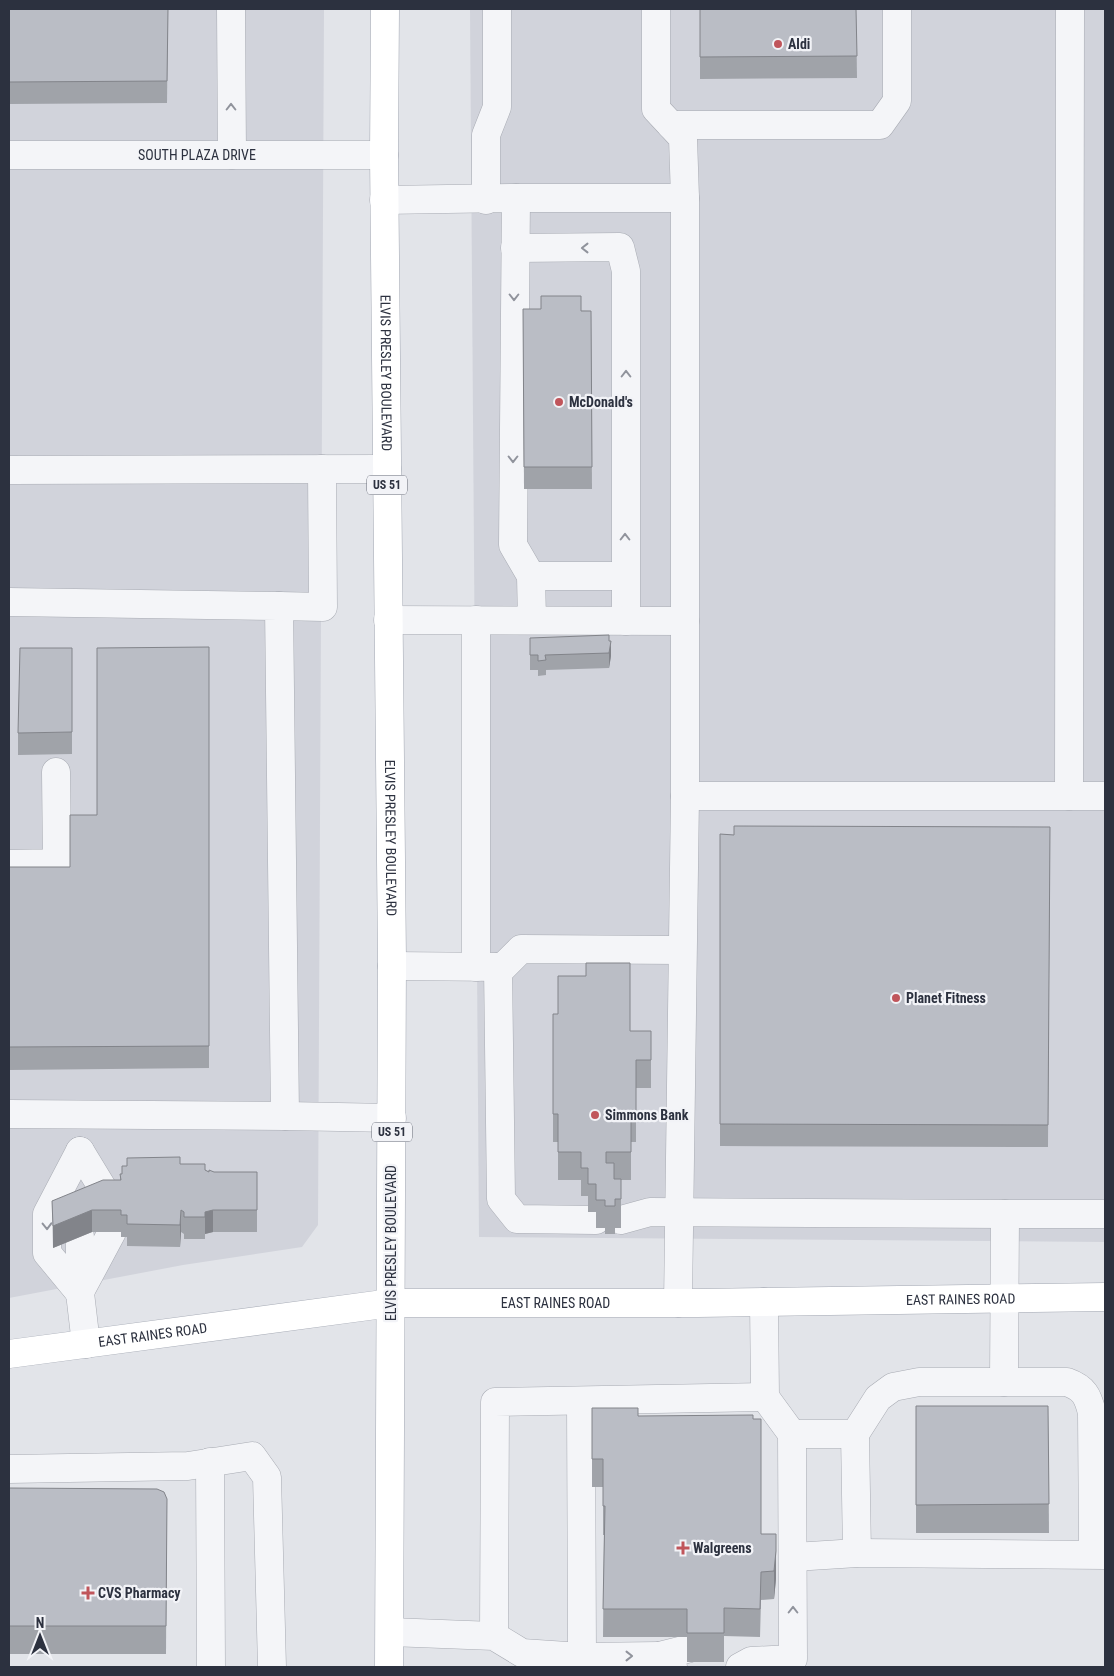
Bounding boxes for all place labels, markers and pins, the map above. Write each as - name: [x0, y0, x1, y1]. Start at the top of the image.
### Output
- place label: Aldi: [788, 36, 810, 52]
- marker: Aldi: [772, 38, 784, 50]
- place label: McDonald's: [569, 394, 633, 410]
- marker: McDonald's: [553, 396, 565, 408]
- place label: Planet Fitness: [906, 990, 986, 1006]
- marker: Planet Fitness: [890, 992, 902, 1004]
- place label: Simmons Bank: [605, 1107, 689, 1123]
- marker: Simmons Bank: [589, 1109, 601, 1121]
- place label: Walgreens: [693, 1540, 752, 1556]
- marker: Walgreens: [677, 1542, 689, 1554]
- place label: CVS Pharmacy: [98, 1585, 181, 1601]
- marker: CVS Pharmacy: [82, 1587, 94, 1599]

